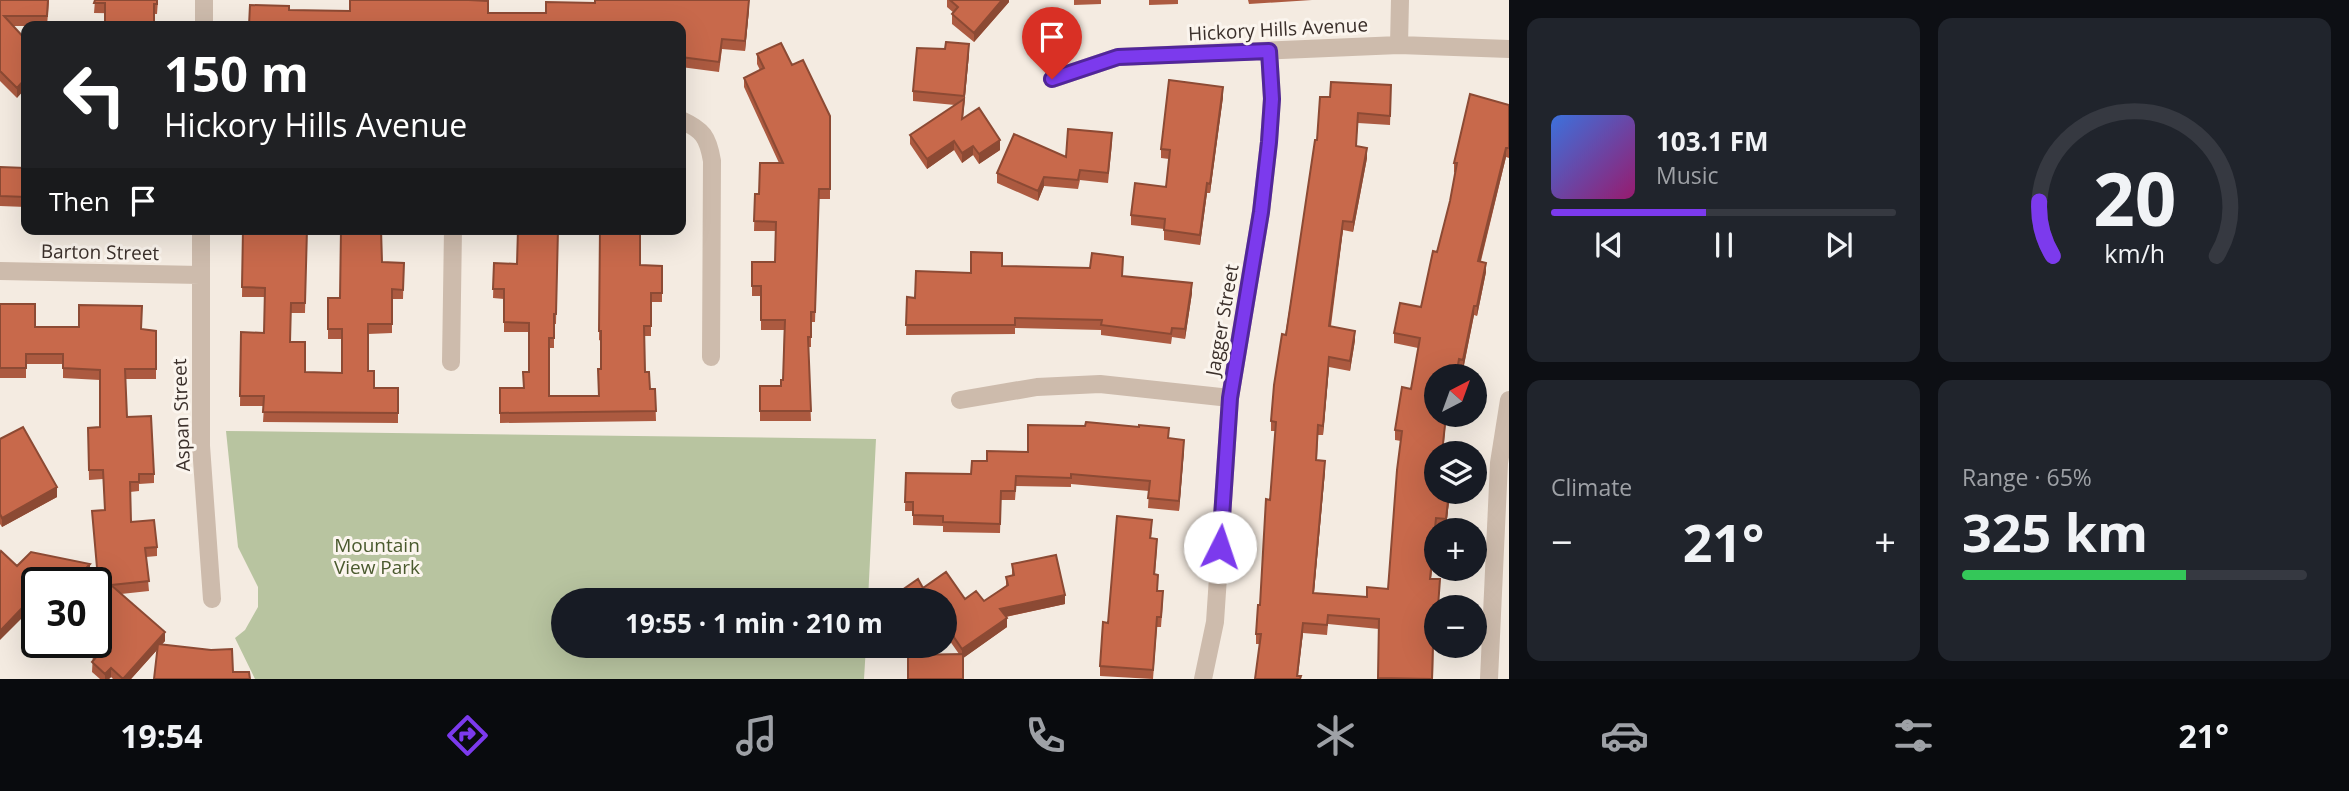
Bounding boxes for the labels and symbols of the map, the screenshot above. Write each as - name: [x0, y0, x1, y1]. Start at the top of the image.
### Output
- pin: [1022, 7, 1082, 79]
- street label: Hickory Hills Avenue: [1187, 11, 1369, 47]
- street label: Barton Street: [41, 238, 160, 266]
- street label: Jagger Street: [1199, 262, 1245, 380]
- street label: Aspan Street: [166, 358, 196, 472]
- north arrow: [1424, 364, 1488, 427]
- position arrow: [1183, 510, 1257, 584]
- park label: Mountain View Park: [334, 532, 420, 580]
- speed limit sign: 30: [21, 567, 112, 658]

